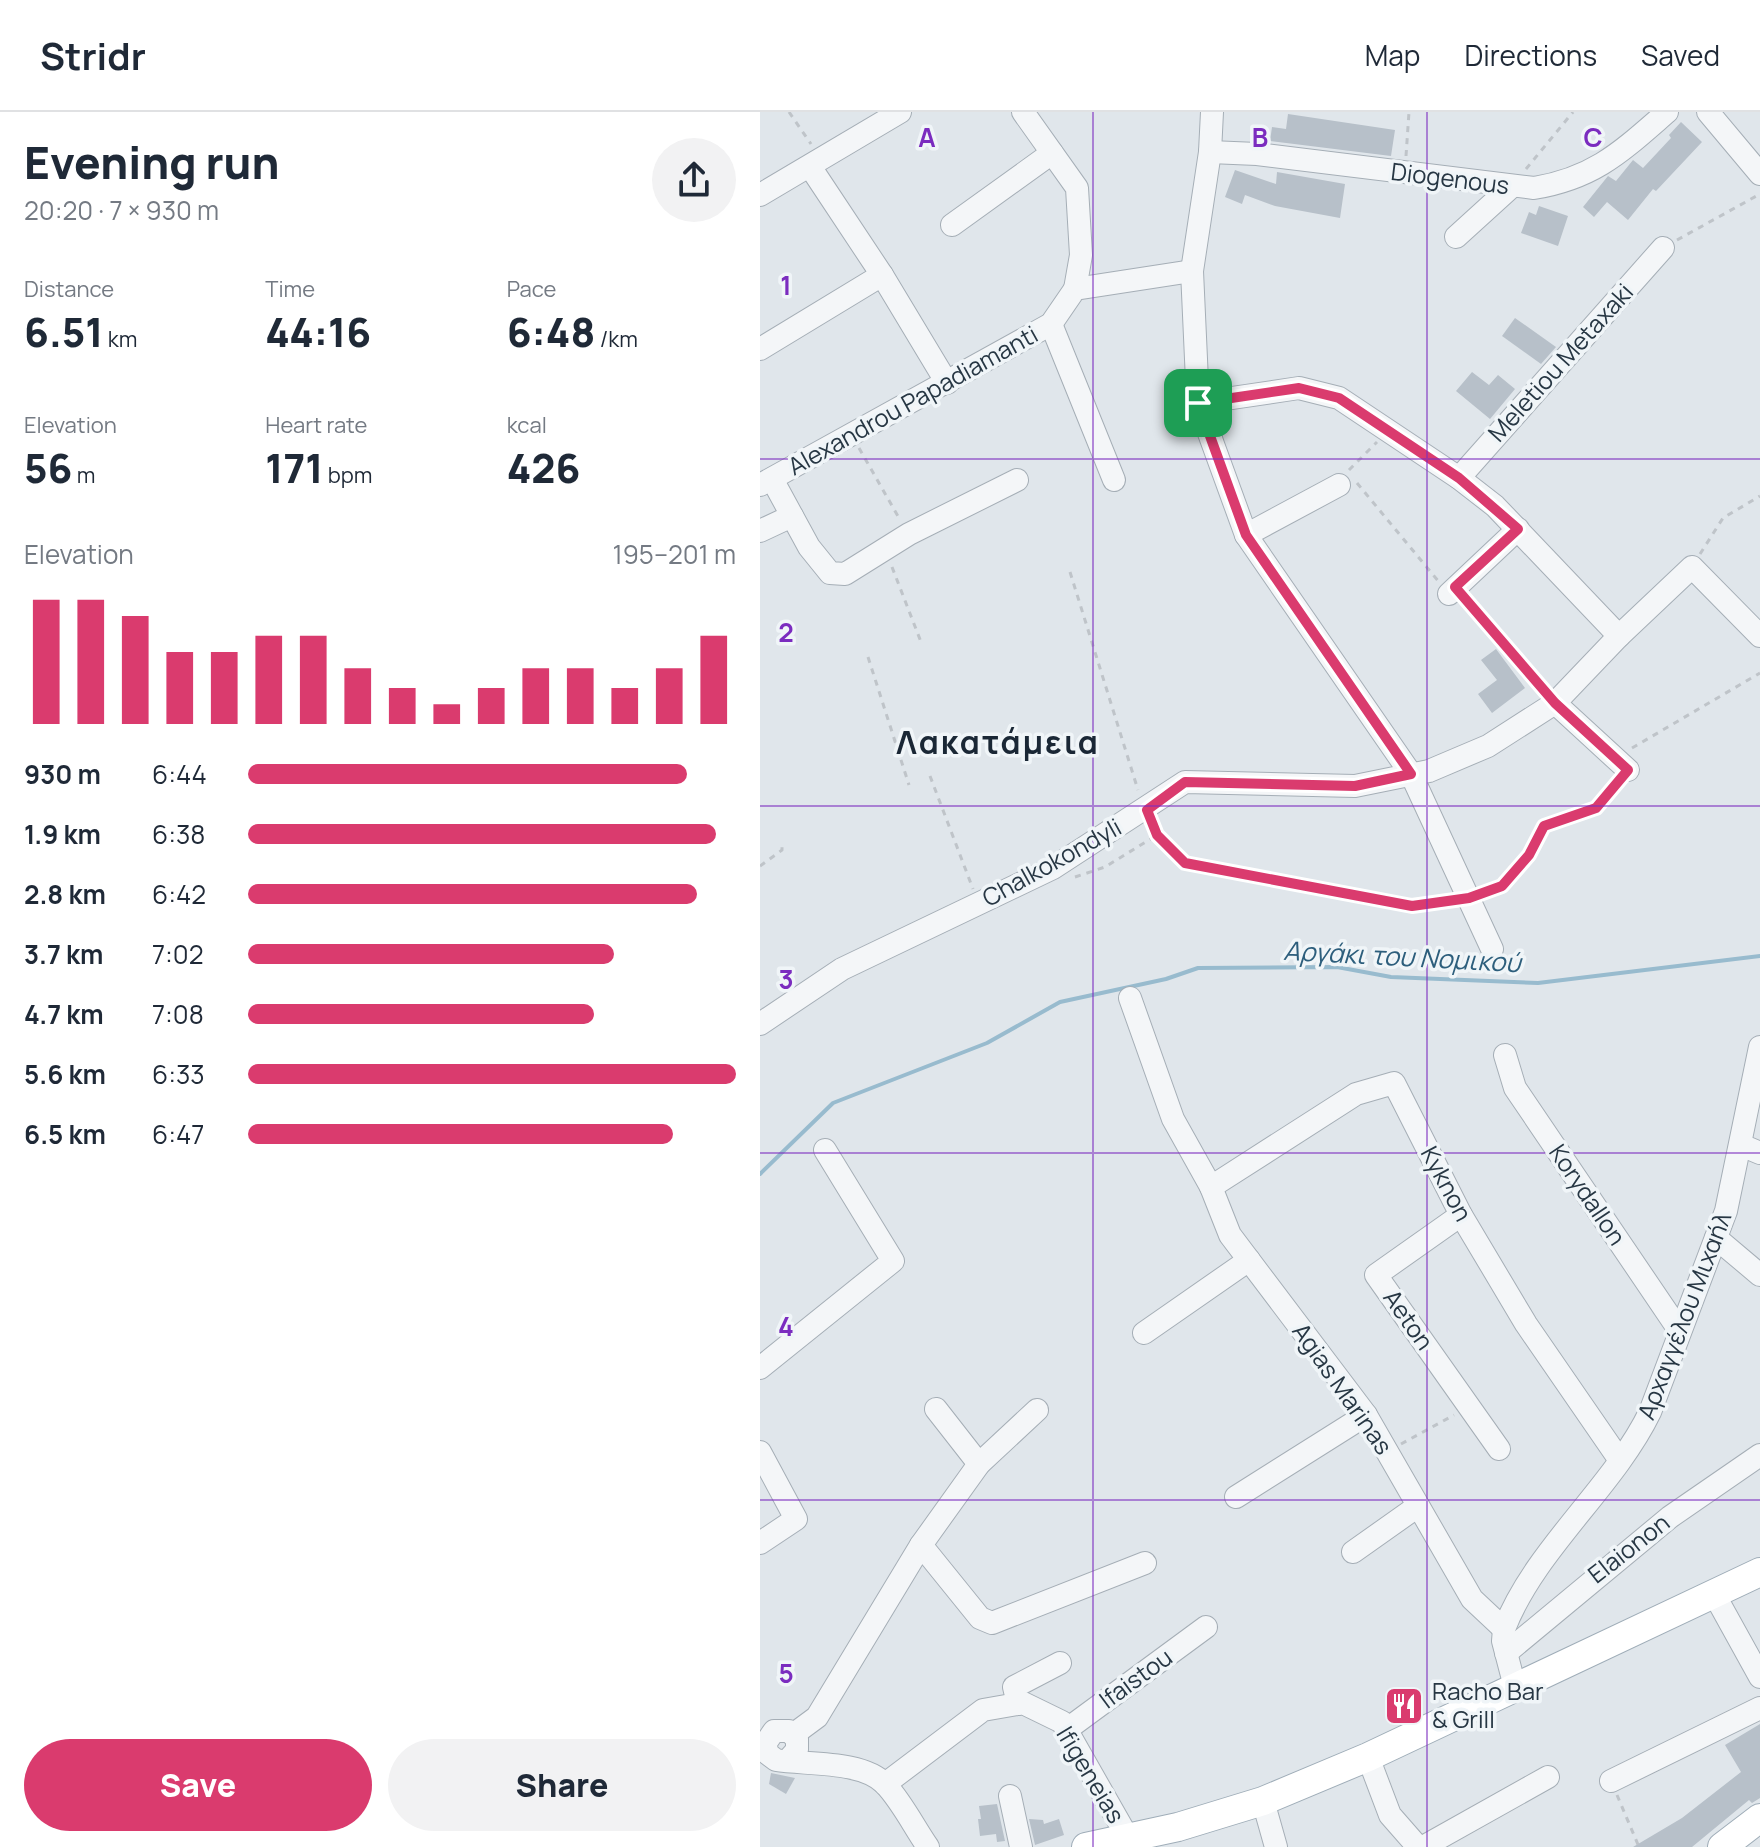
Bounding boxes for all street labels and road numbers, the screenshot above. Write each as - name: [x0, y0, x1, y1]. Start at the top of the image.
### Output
- street label: Diogenous: [1389, 154, 1511, 201]
- street label: Meletiou Metaxaki: [1480, 276, 1640, 448]
- street label: Alexandrou Papadiamanti: [781, 317, 1043, 482]
- street label: Chalkokondyli: [976, 810, 1127, 914]
- street label: Korydallon: [1542, 1137, 1634, 1251]
- street label: Kyknon: [1414, 1140, 1481, 1227]
- street label: Αρχαγγέλου Μιχαήλ: [1629, 1207, 1739, 1424]
- street label: Aeton: [1377, 1282, 1442, 1356]
- street label: Agias Marinas: [1286, 1316, 1401, 1461]
- street label: Elaionon: [1580, 1506, 1676, 1590]
- street label: Ifaistou: [1092, 1640, 1178, 1715]
- street label: Ifigeneias: [1049, 1720, 1133, 1829]

